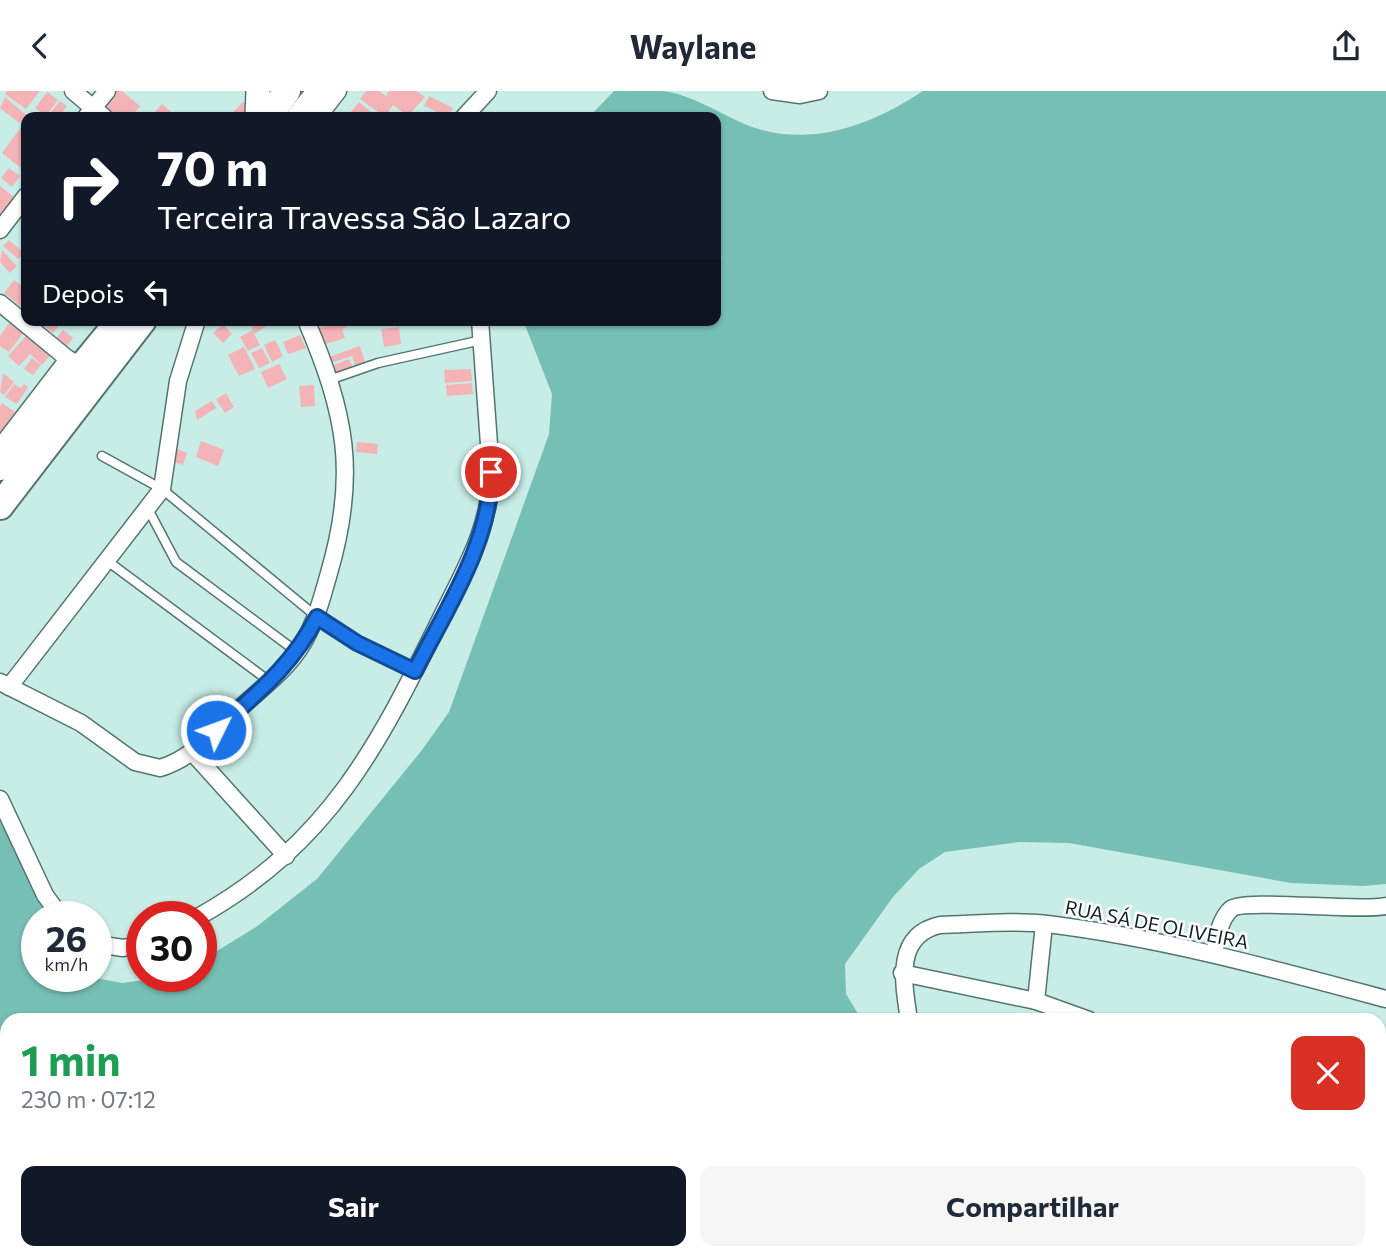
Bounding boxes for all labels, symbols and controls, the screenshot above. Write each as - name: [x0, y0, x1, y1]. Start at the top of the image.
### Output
- text: Waylane: [630, 26, 756, 66]
- icon: back: [21, 27, 59, 65]
- icon: share: [1327, 27, 1365, 65]
- text: 70 m: [157, 136, 268, 196]
- icon: right: [42, 140, 133, 231]
- text: Terceira Travessa São Lazaro: [157, 196, 571, 236]
- icon: left: [138, 273, 176, 311]
- text: Depois: [42, 277, 124, 308]
- pin: [461, 442, 521, 502]
- icon: arrive: [472, 453, 510, 491]
- position arrow: [179, 693, 253, 767]
- street label: RUA SÁ DE OLIVEIRA: [1063, 895, 1251, 953]
- speed limit sign: 30: [126, 901, 217, 992]
- text: 26: [46, 916, 87, 959]
- text: km/h: [45, 953, 88, 975]
- text: 1 min: [21, 1033, 121, 1085]
- button: close: [1291, 1036, 1365, 1110]
- text: 230 m · 07:12: [21, 1085, 156, 1113]
- button: Sair: [21, 1166, 686, 1246]
- button: Compartilhar: [700, 1166, 1365, 1246]

